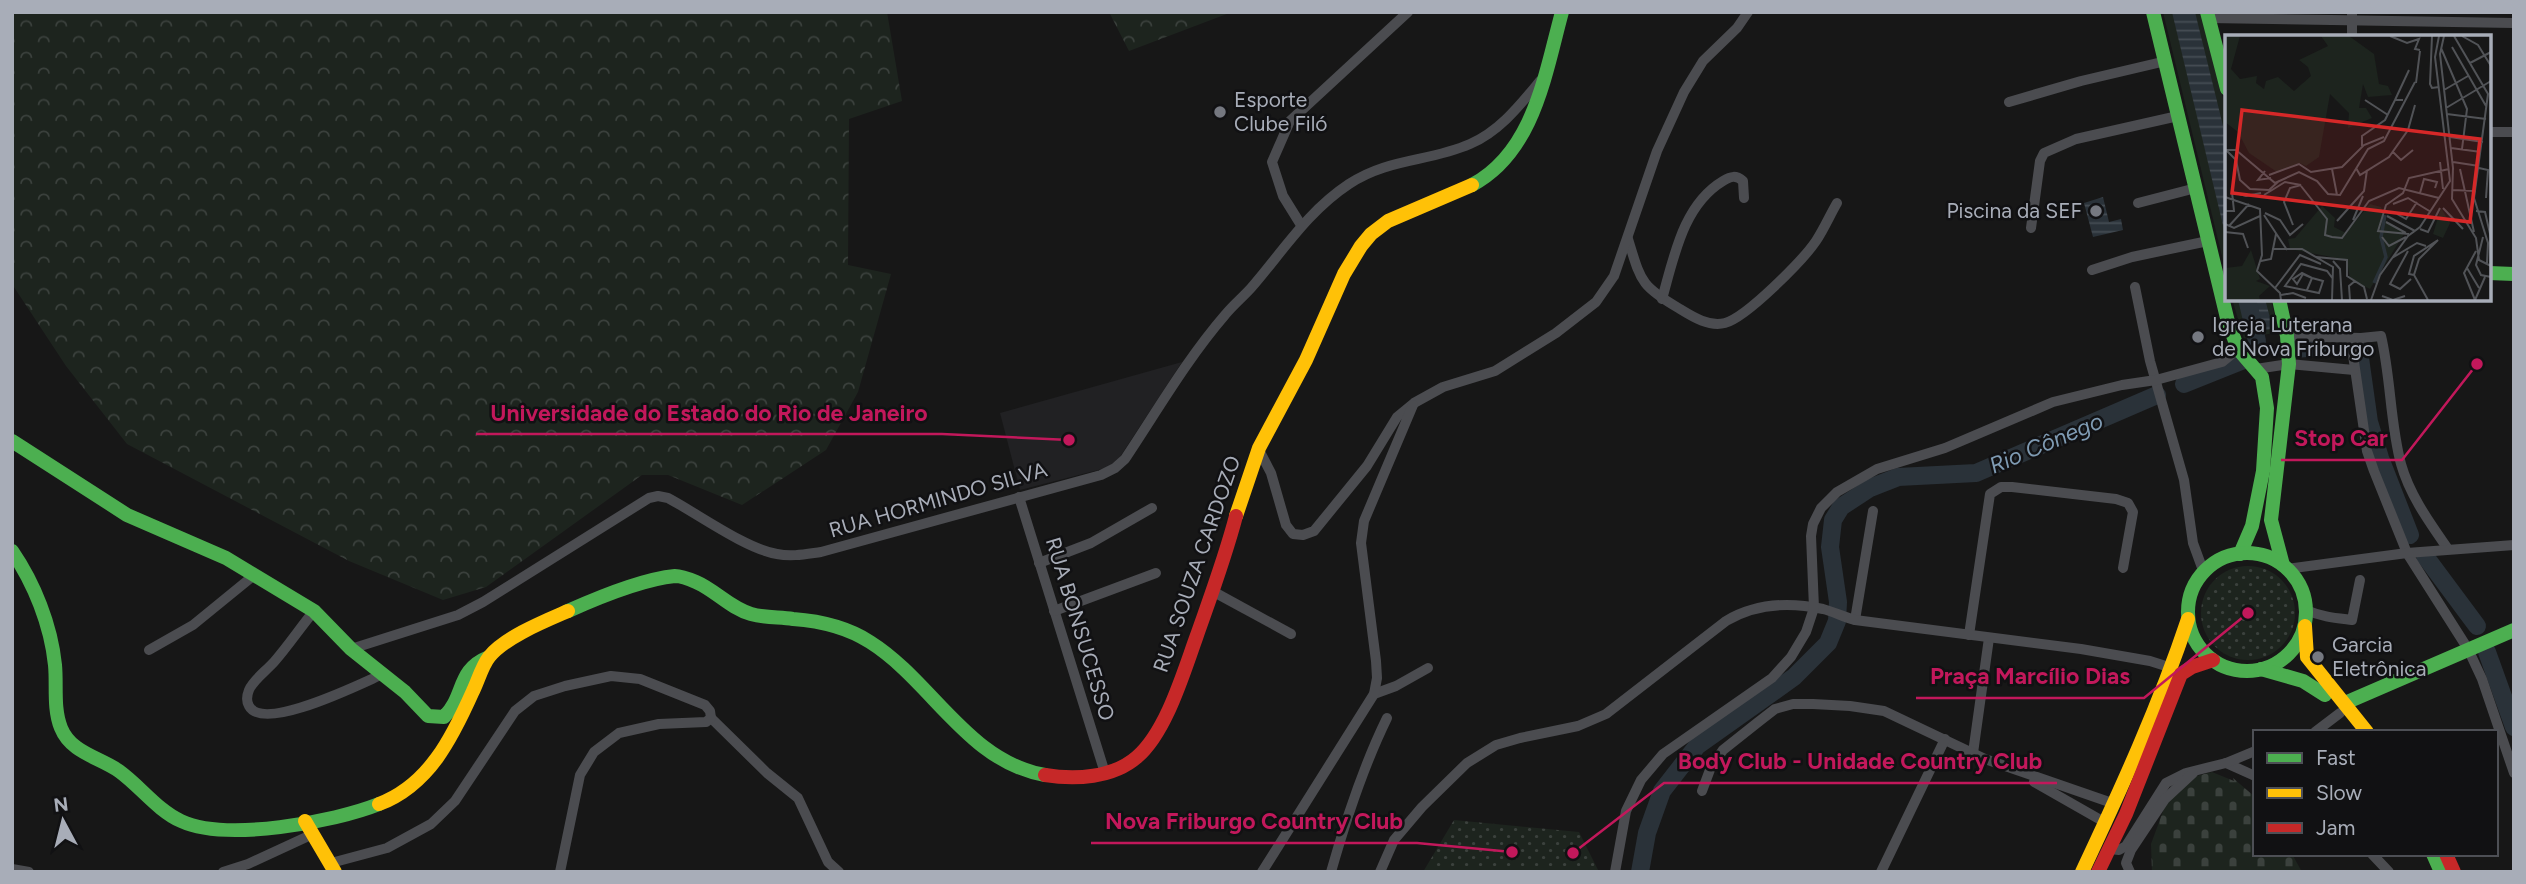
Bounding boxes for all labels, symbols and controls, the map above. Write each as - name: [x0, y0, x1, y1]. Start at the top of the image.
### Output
- inset map: [2225, 35, 2491, 301]
- place label: Esporte Clube Filó: [1234, 87, 1328, 136]
- marker: Esporte Clube Filó: [1212, 104, 1228, 120]
- place label: Piscina da SEF: [1946, 198, 2082, 223]
- marker: Piscina da SEF: [2088, 203, 2104, 219]
- place label: Igreja Luterana de Nova Friburgo: [2212, 312, 2374, 361]
- marker: Igreja Luterana de Nova Friburgo: [2190, 329, 2206, 345]
- callout: Universidade do Estado do Rio de Janeiro: [476, 390, 942, 434]
- text: Universidade do Estado do Rio de Janeiro: [490, 399, 928, 427]
- water label: Rio Cônego: [1985, 406, 2107, 480]
- callout: Stop Car: [2281, 416, 2402, 460]
- text: Stop Car: [2294, 424, 2388, 452]
- street label: RUA SOUZA CARDOZO: [1148, 452, 1245, 675]
- street label: RUA HORMINDO SILVA: [826, 456, 1050, 543]
- street label: RUA BONSUCESSO: [1041, 534, 1120, 723]
- place label: Garcia Eletrônica: [2332, 632, 2426, 681]
- marker: Garcia Eletrônica: [2310, 649, 2326, 665]
- callout: Praça Marcílio Dias: [1916, 654, 2144, 698]
- text: Praça Marcílio Dias: [1930, 662, 2130, 690]
- legend: [2253, 730, 2498, 856]
- callout: Body Club - Unidade Country Club: [1664, 739, 2057, 783]
- text: Fast: [2316, 745, 2356, 770]
- text: Body Club - Unidade Country Club: [1678, 747, 2042, 775]
- text: Slow: [2316, 780, 2362, 805]
- north arrow: [28, 786, 98, 856]
- text: N: [52, 792, 70, 817]
- callout: Nova Friburgo Country Club: [1091, 799, 1417, 843]
- text: Nova Friburgo Country Club: [1105, 807, 1403, 835]
- text: Jam: [2316, 815, 2355, 840]

